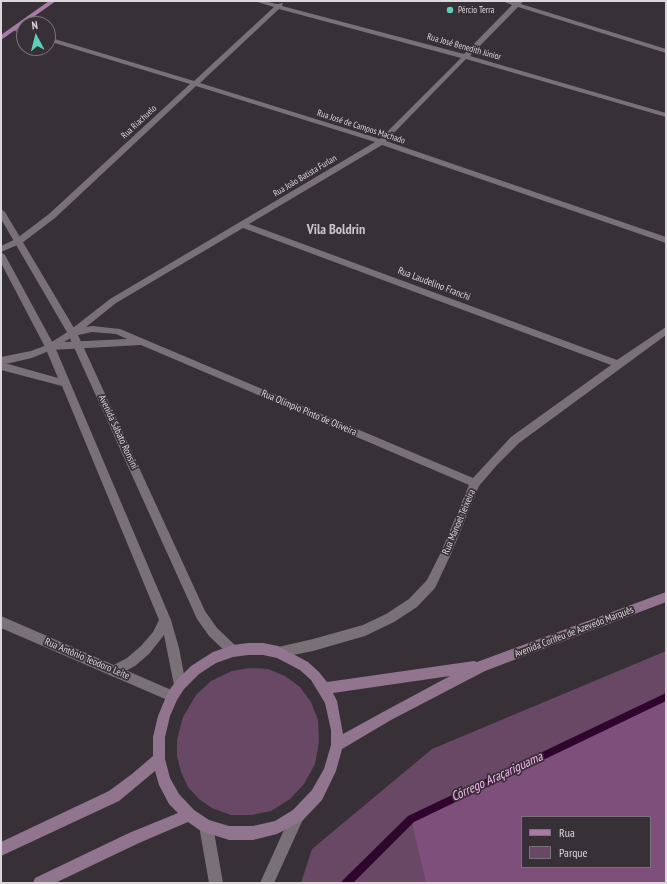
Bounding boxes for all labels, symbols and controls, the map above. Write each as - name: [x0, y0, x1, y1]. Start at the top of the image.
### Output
- marker: Pércio Terra: [445, 5, 455, 15]
- place label: Pércio Terra: [458, 5, 494, 15]
- north arrow: [16, 16, 56, 56]
- text: N: [31, 18, 38, 32]
- street label: Rua José Benedith Júnior: [426, 31, 502, 63]
- street label: Rua Riachuelo: [119, 103, 159, 141]
- street label: Rua José de Campos Machado: [316, 108, 406, 146]
- street label: Rua João Batista Furlan: [271, 153, 339, 199]
- district label: Vila Boldrin: [307, 222, 365, 238]
- street label: Rua Laudelino Franchi: [396, 265, 472, 303]
- street label: Rua Olímpio Pinto de Oliveira: [260, 387, 358, 439]
- street label: Avenida Sábato Ronsini: [96, 393, 140, 471]
- street label: Rua Manoel Teixeira: [440, 488, 478, 556]
- street label: Avenida Corifeu de Azevedo Marquês: [513, 604, 635, 660]
- street label: Rua Antônio Teodoro Leite: [43, 636, 131, 682]
- water label: Córrego Araçariguama: [449, 749, 545, 805]
- legend: [521, 816, 651, 868]
- text: Rua: [559, 825, 575, 840]
- text: Parque: [559, 845, 588, 860]

